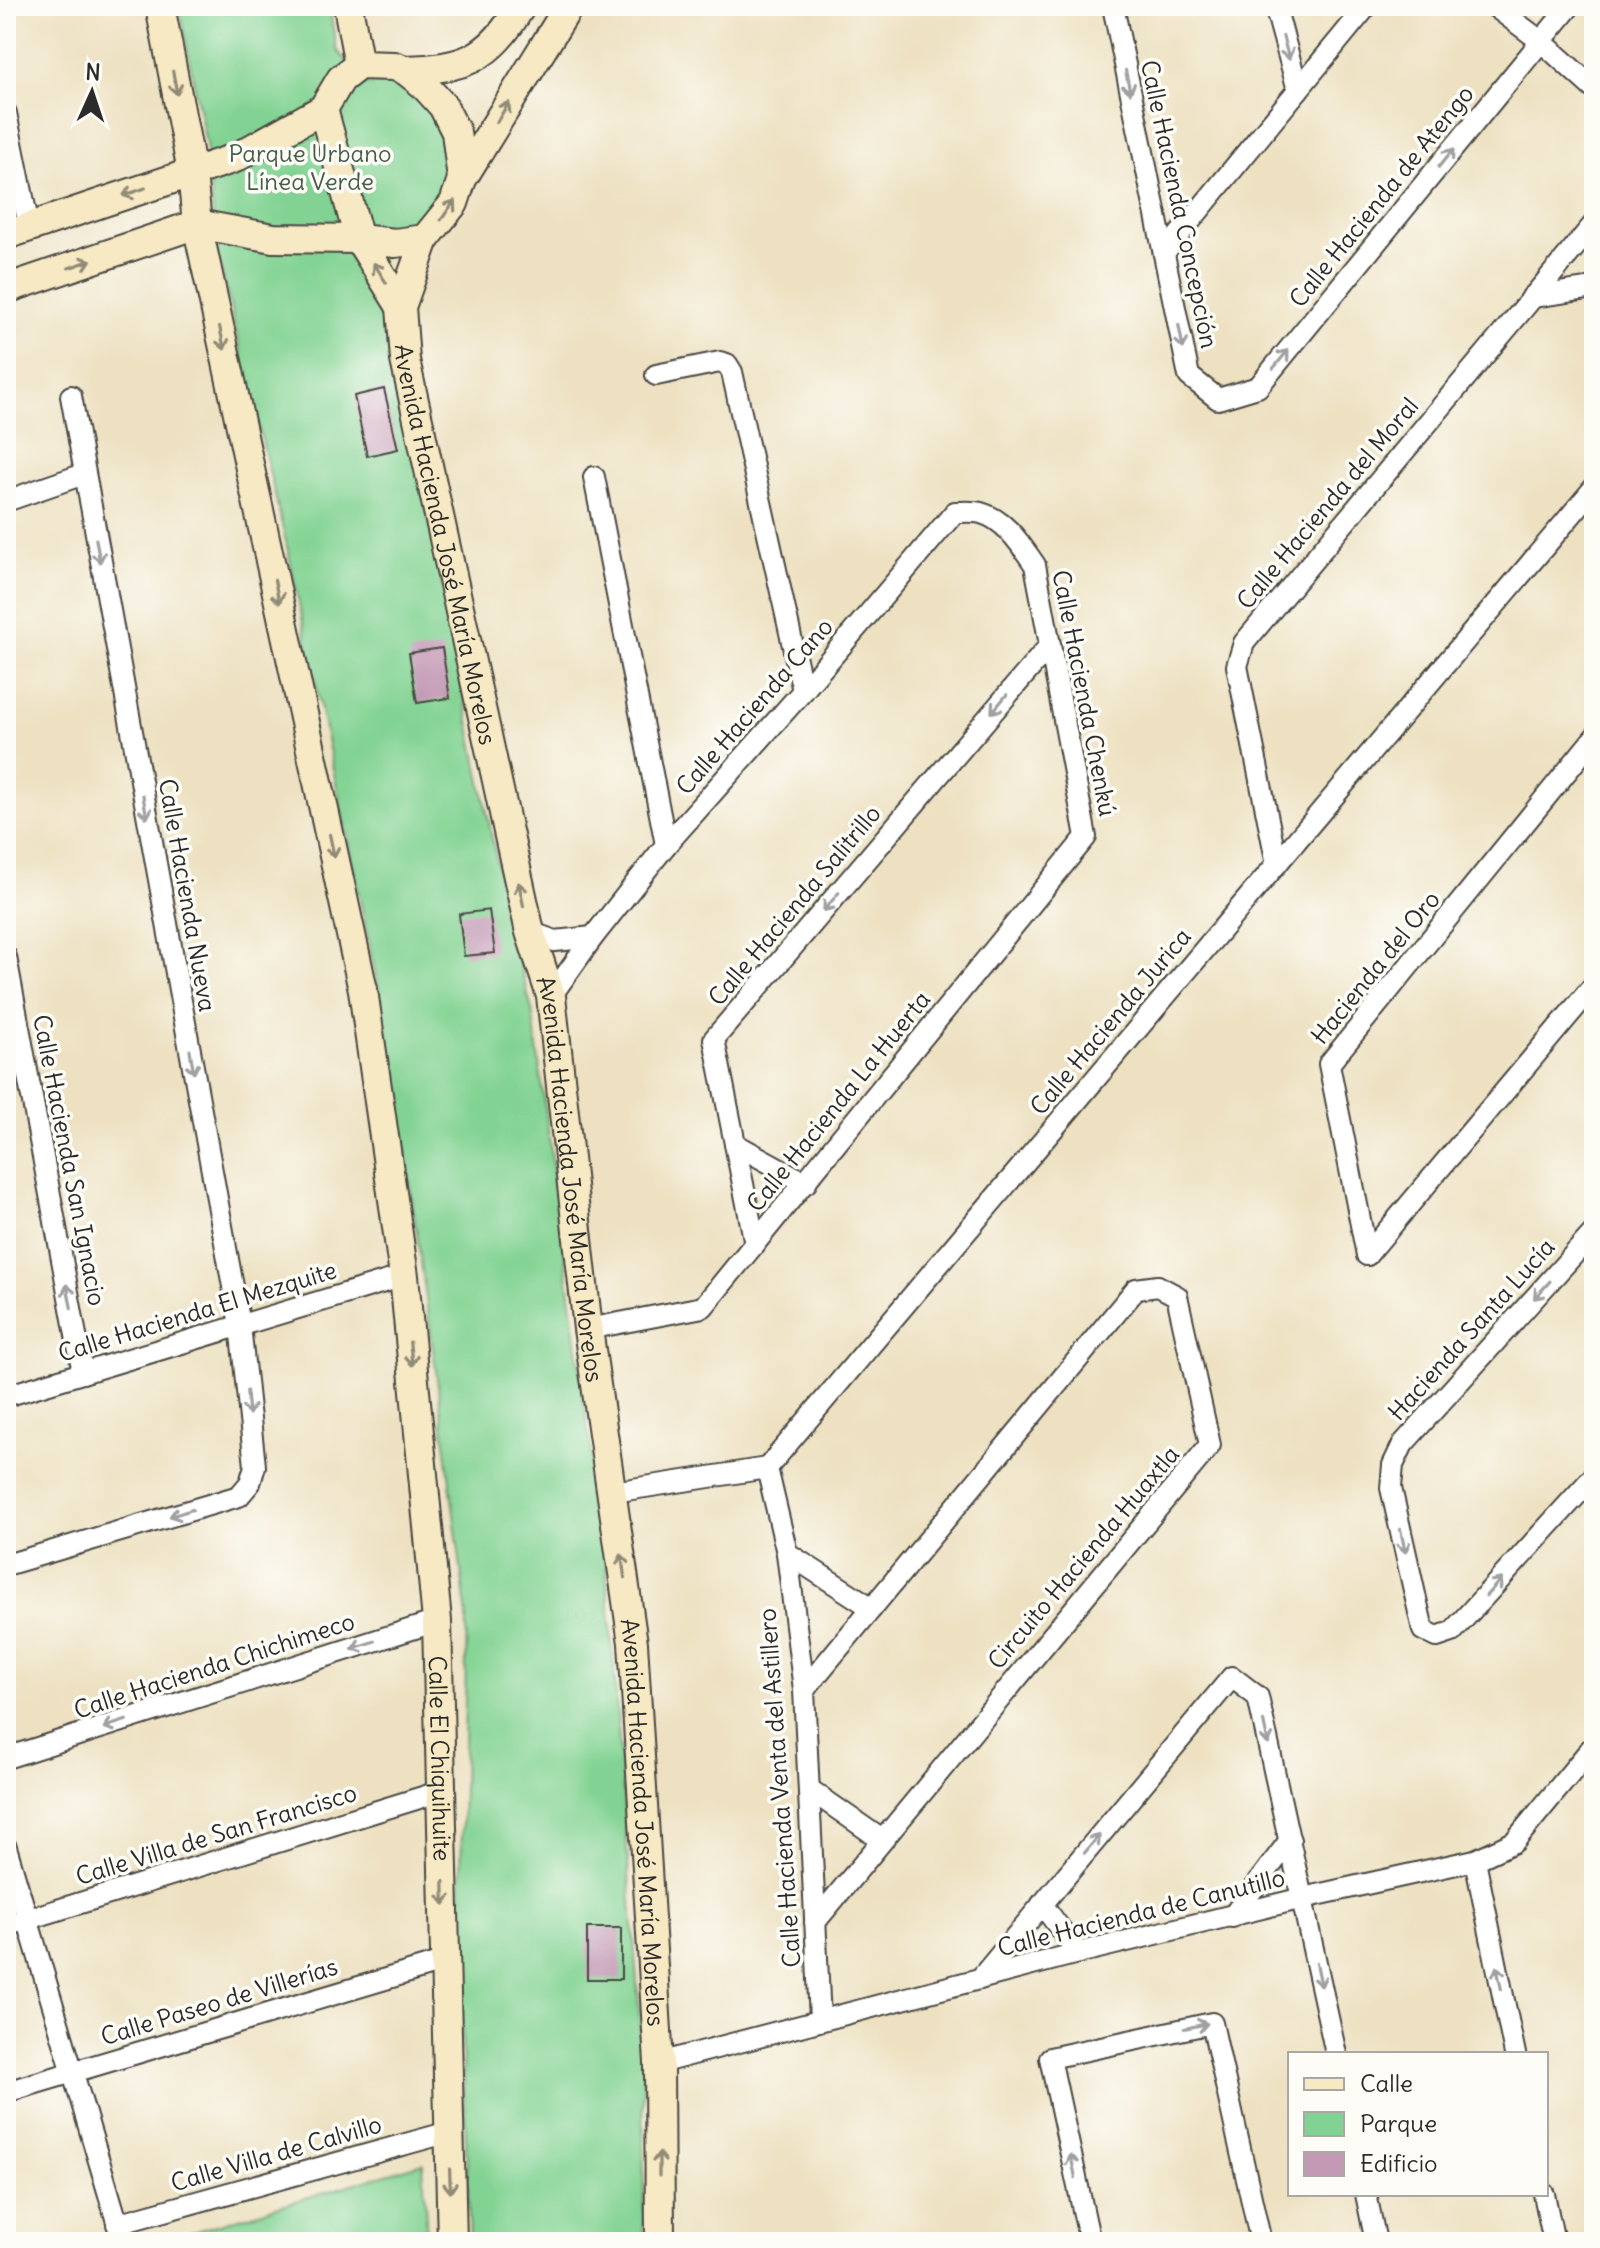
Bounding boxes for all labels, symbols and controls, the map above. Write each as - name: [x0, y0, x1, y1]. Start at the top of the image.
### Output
- one-way arrow: [1280, 35, 1295, 61]
- north arrow: [52, 52, 132, 132]
- street label: Calle Hacienda Concepción: [1135, 57, 1225, 351]
- text: N: [85, 58, 101, 86]
- one-way arrow: [168, 69, 183, 95]
- one-way arrow: [1122, 69, 1137, 95]
- street label: Calle Hacienda de Atengo: [1282, 79, 1480, 313]
- one-way arrow: [495, 101, 511, 124]
- park label: Parque Urbano Línea Verde: [228, 138, 392, 196]
- one-way arrow: [1437, 148, 1455, 169]
- one-way arrow: [122, 185, 147, 200]
- one-way arrow: [440, 199, 456, 221]
- one-way arrow: [67, 255, 92, 270]
- one-way arrow: [372, 262, 388, 285]
- one-way arrow: [1174, 324, 1189, 349]
- one-way arrow: [215, 325, 230, 350]
- street label: Avenida Hacienda José María Morelos: [389, 343, 504, 747]
- one-way arrow: [1272, 349, 1290, 370]
- street label: Calle Hacienda del Moral: [1230, 391, 1424, 615]
- one-way arrow: [91, 538, 106, 563]
- street label: Calle Hacienda Chenkú: [1046, 567, 1124, 819]
- one-way arrow: [270, 579, 285, 604]
- street label: Calle Hacienda Cano: [669, 612, 839, 800]
- one-way arrow: [991, 694, 1009, 714]
- street label: Calle Hacienda Nueva: [153, 776, 223, 1014]
- one-way arrow: [138, 793, 153, 819]
- street label: Calle Hacienda Salitrillo: [701, 799, 887, 1011]
- one-way arrow: [325, 833, 340, 858]
- one-way arrow: [513, 882, 528, 907]
- street label: Hacienda del Oro: [1304, 884, 1446, 1050]
- one-way arrow: [822, 891, 840, 912]
- street label: Calle Hacienda Jurica: [1023, 922, 1197, 1120]
- street label: Avenida Hacienda José María Morelos: [530, 972, 610, 1384]
- street label: Calle Hacienda La Huerta: [740, 985, 936, 1217]
- street label: Calle Hacienda San Ignacio: [27, 1012, 113, 1308]
- one-way arrow: [185, 1049, 200, 1075]
- street label: Hacienda Santa Lucía: [1381, 1232, 1561, 1426]
- street label: Calle Hacienda El Mezquite: [54, 1254, 340, 1368]
- one-way arrow: [1533, 1279, 1551, 1299]
- one-way arrow: [60, 1284, 75, 1309]
- one-way arrow: [404, 1340, 419, 1367]
- one-way arrow: [241, 1389, 256, 1416]
- street label: Circuito Hacienda Huaxtla: [981, 1439, 1185, 1675]
- one-way arrow: [169, 1507, 194, 1522]
- one-way arrow: [1396, 1528, 1411, 1554]
- one-way arrow: [615, 1554, 630, 1579]
- one-way arrow: [1484, 1577, 1502, 1597]
- street label: Calle Hacienda Chichimeco: [70, 1605, 358, 1725]
- street label: Calle Hacienda Venta del Astillero: [751, 1607, 807, 1969]
- street label: Avenida Hacienda José María Morelos: [615, 1616, 672, 2027]
- one-way arrow: [350, 1638, 375, 1653]
- street label: Calle El Chiquihuite: [423, 1655, 458, 1862]
- one-way arrow: [103, 1717, 128, 1732]
- one-way arrow: [1259, 1719, 1274, 1745]
- street label: Calle Villa de San Francisco: [72, 1777, 360, 1891]
- one-way arrow: [1083, 1835, 1101, 1855]
- street label: Calle Hacienda de Canutillo: [994, 1862, 1288, 1962]
- one-way arrow: [437, 1879, 452, 1906]
- street label: Calle Paseo de Villerías: [97, 1951, 341, 2051]
- one-way arrow: [1312, 1961, 1327, 1987]
- one-way arrow: [1491, 1965, 1506, 1991]
- one-way arrow: [1182, 2018, 1208, 2033]
- legend: [1288, 2052, 1548, 2196]
- text: Calle: [1360, 2068, 1413, 2098]
- text: Parque: [1360, 2108, 1437, 2138]
- street label: Calle Villa de Calvillo: [167, 2109, 385, 2197]
- text: Edificio: [1360, 2148, 1438, 2178]
- one-way arrow: [651, 2151, 667, 2178]
- one-way arrow: [1065, 2153, 1080, 2179]
- one-way arrow: [443, 2167, 458, 2194]

